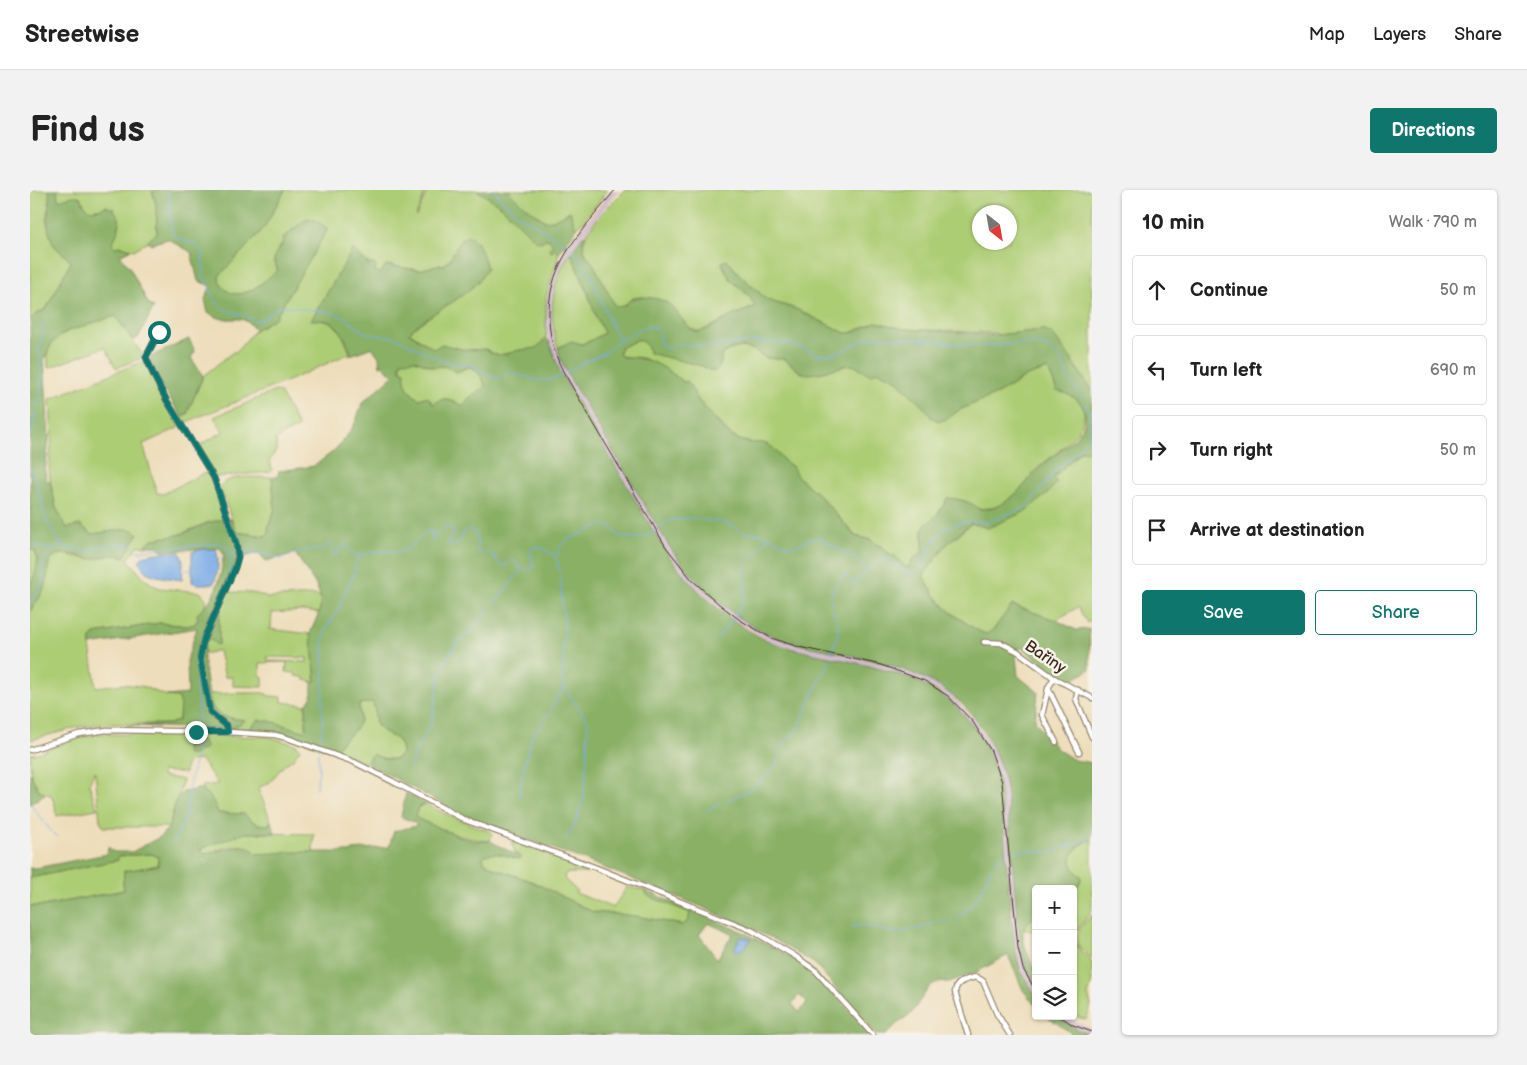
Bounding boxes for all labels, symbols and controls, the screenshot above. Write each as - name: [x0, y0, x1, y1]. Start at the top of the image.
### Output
- text: Streetwise: [25, 20, 139, 49]
- text: Map: [1309, 24, 1345, 45]
- text: Layers: [1373, 24, 1426, 45]
- text: Share: [1454, 24, 1502, 45]
- button: Directions: [1370, 108, 1497, 153]
- text: Find us: [30, 109, 145, 152]
- north arrow: [972, 205, 1017, 250]
- text: 10 min: [1142, 210, 1204, 235]
- text: Walk · 790 m: [1389, 213, 1477, 232]
- icon: ahead: [1143, 276, 1171, 304]
- text: Continue: [1190, 279, 1268, 302]
- text: 50 m: [1440, 281, 1476, 300]
- route start: [148, 321, 171, 344]
- icon: left: [1143, 356, 1171, 384]
- text: Turn left: [1190, 359, 1262, 382]
- text: 690 m: [1430, 361, 1476, 380]
- icon: right: [1143, 436, 1171, 464]
- text: Turn right: [1190, 439, 1273, 462]
- text: 50 m: [1440, 441, 1476, 460]
- icon: arrive: [1143, 516, 1171, 544]
- text: Arrive at destination: [1190, 519, 1365, 542]
- button: Save: [1142, 590, 1305, 635]
- button: Share: [1315, 590, 1477, 635]
- street label: Bařiny: [1021, 637, 1070, 678]
- route end: [185, 721, 208, 744]
- map controls: [1032, 885, 1077, 1020]
- button: +: [1032, 885, 1077, 930]
- button: −: [1032, 930, 1077, 975]
- button: layers: [1032, 975, 1077, 1020]

